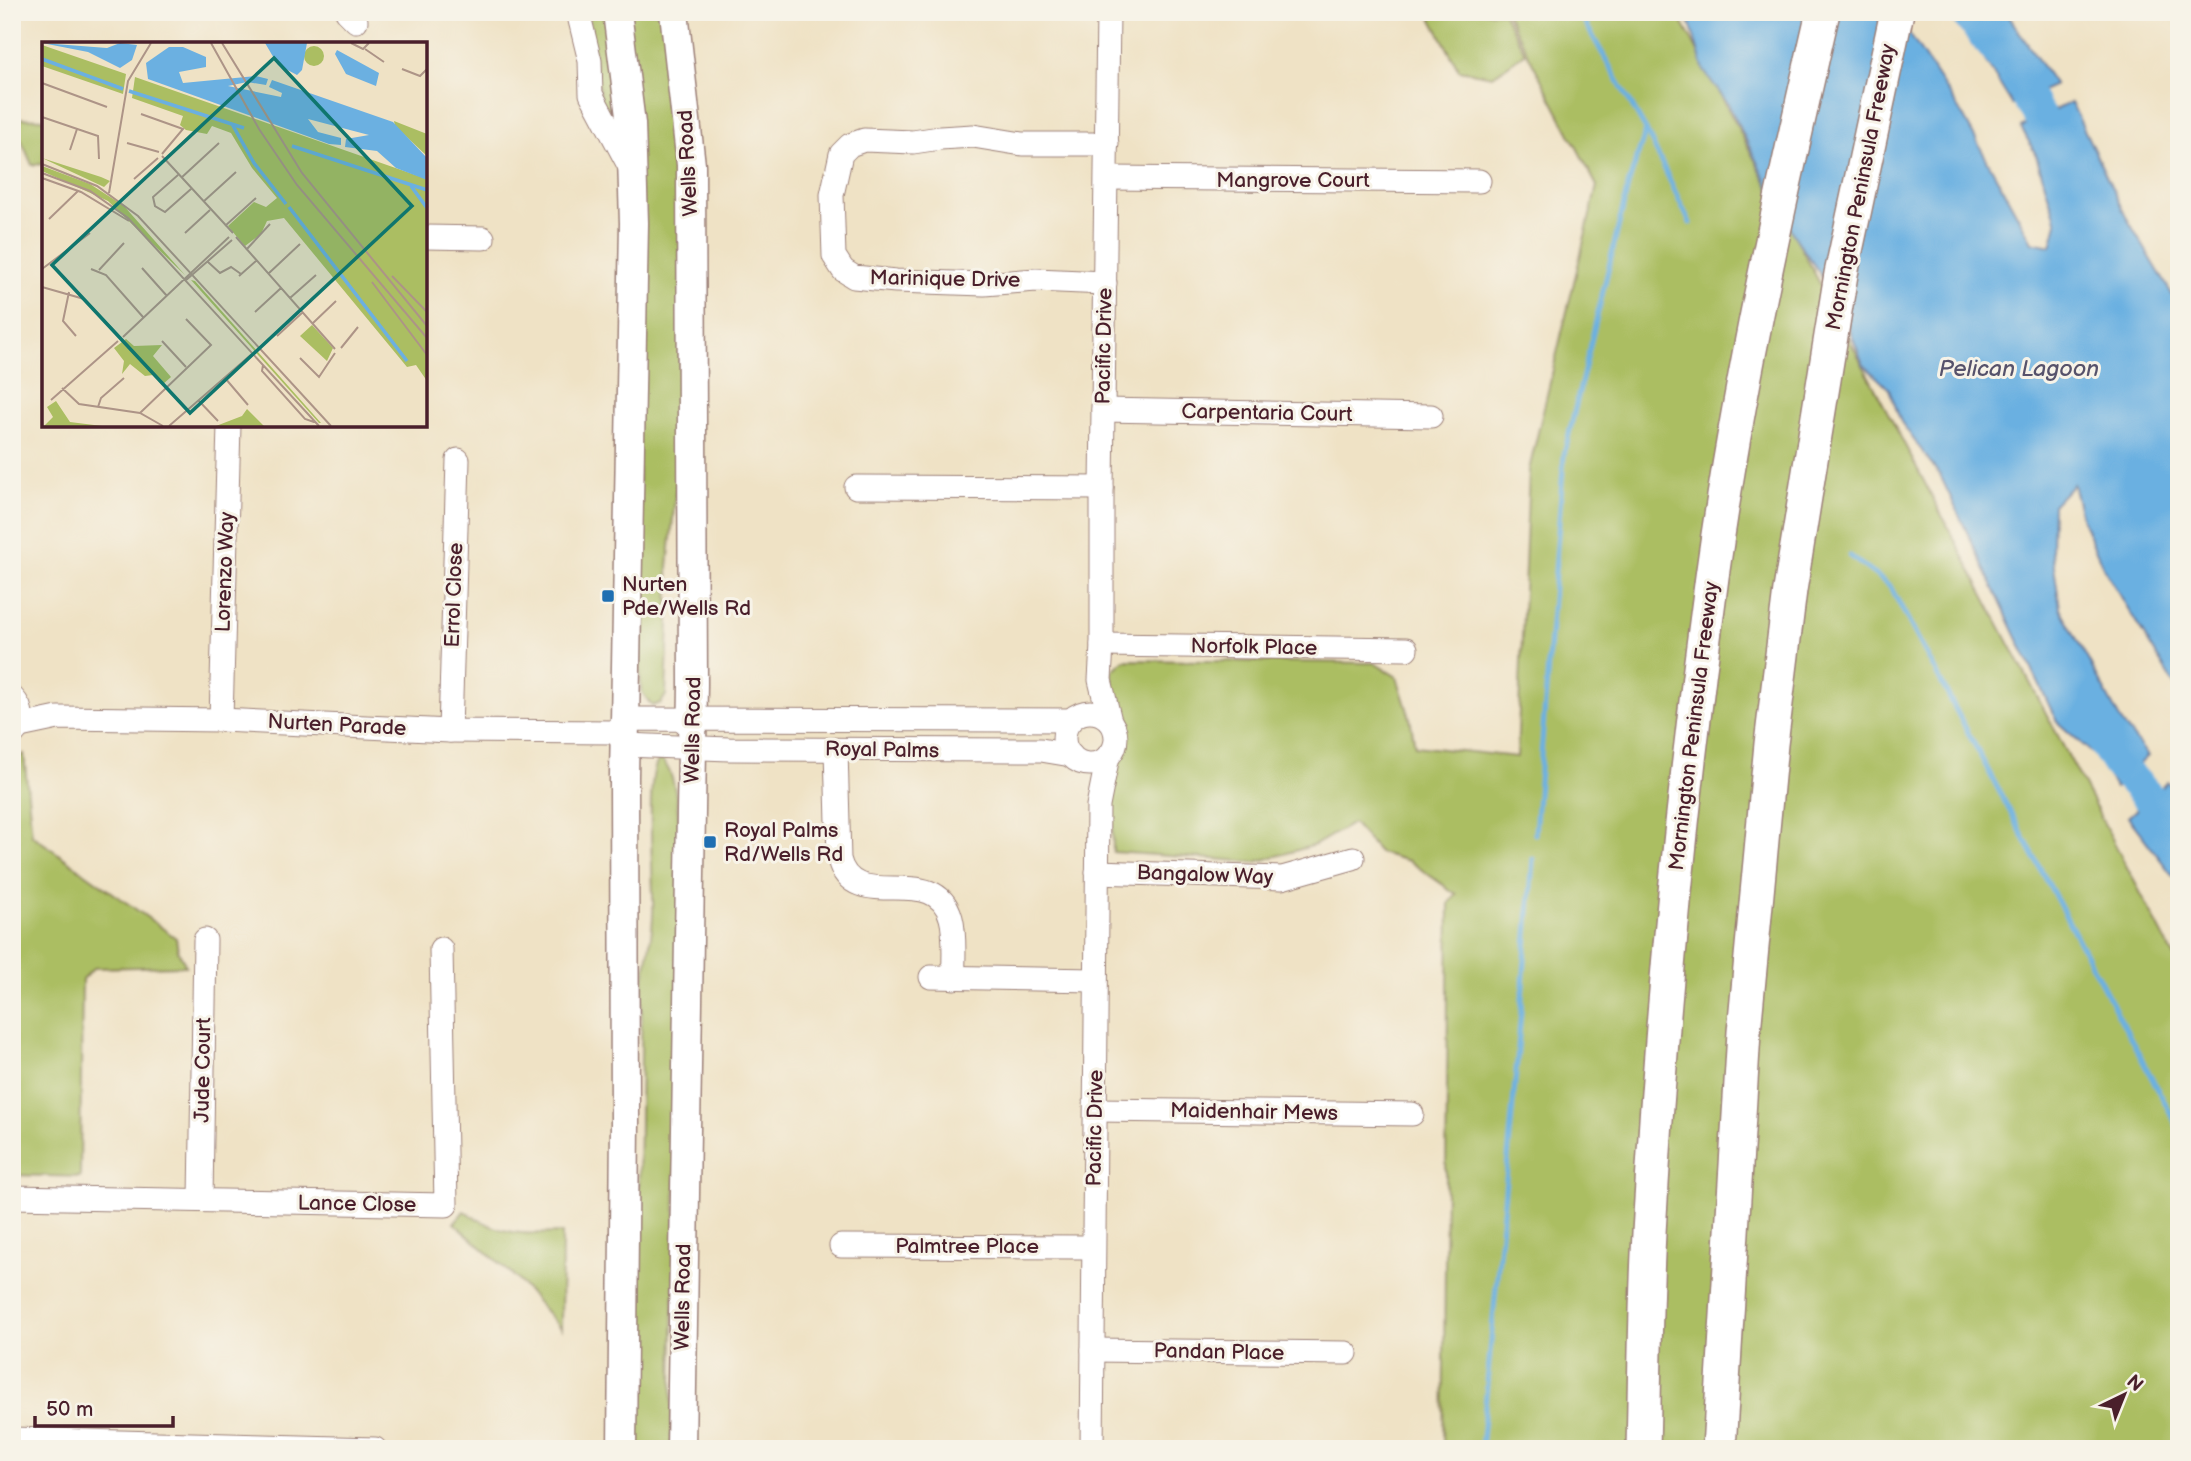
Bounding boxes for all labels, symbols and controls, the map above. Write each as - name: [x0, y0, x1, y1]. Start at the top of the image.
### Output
- street label: Mornington Peninsula Freeway: [1821, 41, 1901, 332]
- inset map: [42, 42, 427, 427]
- street label: Wells Road: [673, 109, 703, 217]
- street label: Mangrove Court: [1216, 168, 1370, 193]
- street label: Marinique Drive: [869, 265, 1021, 293]
- street label: Pacific Drive: [1090, 287, 1118, 405]
- water label: Pelican Lagoon: [1939, 355, 2099, 383]
- street label: Carpentaria Court: [1181, 399, 1353, 427]
- street label: Lorenzo Way: [210, 511, 240, 633]
- street label: Errol Close: [440, 542, 468, 648]
- place label: Nurten Pde/Wells Rd: [622, 572, 751, 621]
- street label: Mornington Peninsula Freeway: [1664, 579, 1724, 872]
- marker: Nurten Pde/Wells Rd: [600, 588, 616, 604]
- street label: Norfolk Place: [1190, 633, 1318, 661]
- street label: Wells Road: [680, 676, 706, 784]
- street label: Nurten Parade: [267, 709, 407, 741]
- street label: Royal Palms: [825, 737, 939, 763]
- place label: Royal Palms Rd/Wells Rd: [724, 818, 843, 867]
- marker: Royal Palms Rd/Wells Rd: [702, 834, 718, 850]
- street label: Bangalow Way: [1136, 860, 1274, 890]
- street label: Jude Court: [190, 1017, 216, 1123]
- street label: Pacific Drive: [1081, 1069, 1109, 1187]
- street label: Maidenhair Mews: [1170, 1098, 1338, 1126]
- street label: Lance Close: [297, 1190, 417, 1218]
- street label: Palmtree Place: [895, 1234, 1039, 1259]
- street label: Wells Road: [670, 1243, 696, 1351]
- street label: Pandan Place: [1153, 1338, 1285, 1366]
- north arrow: [2090, 1360, 2160, 1430]
- text: N: [2122, 1370, 2148, 1397]
- scale bar: [35, 1384, 173, 1428]
- text: 50 m: [46, 1397, 93, 1422]

